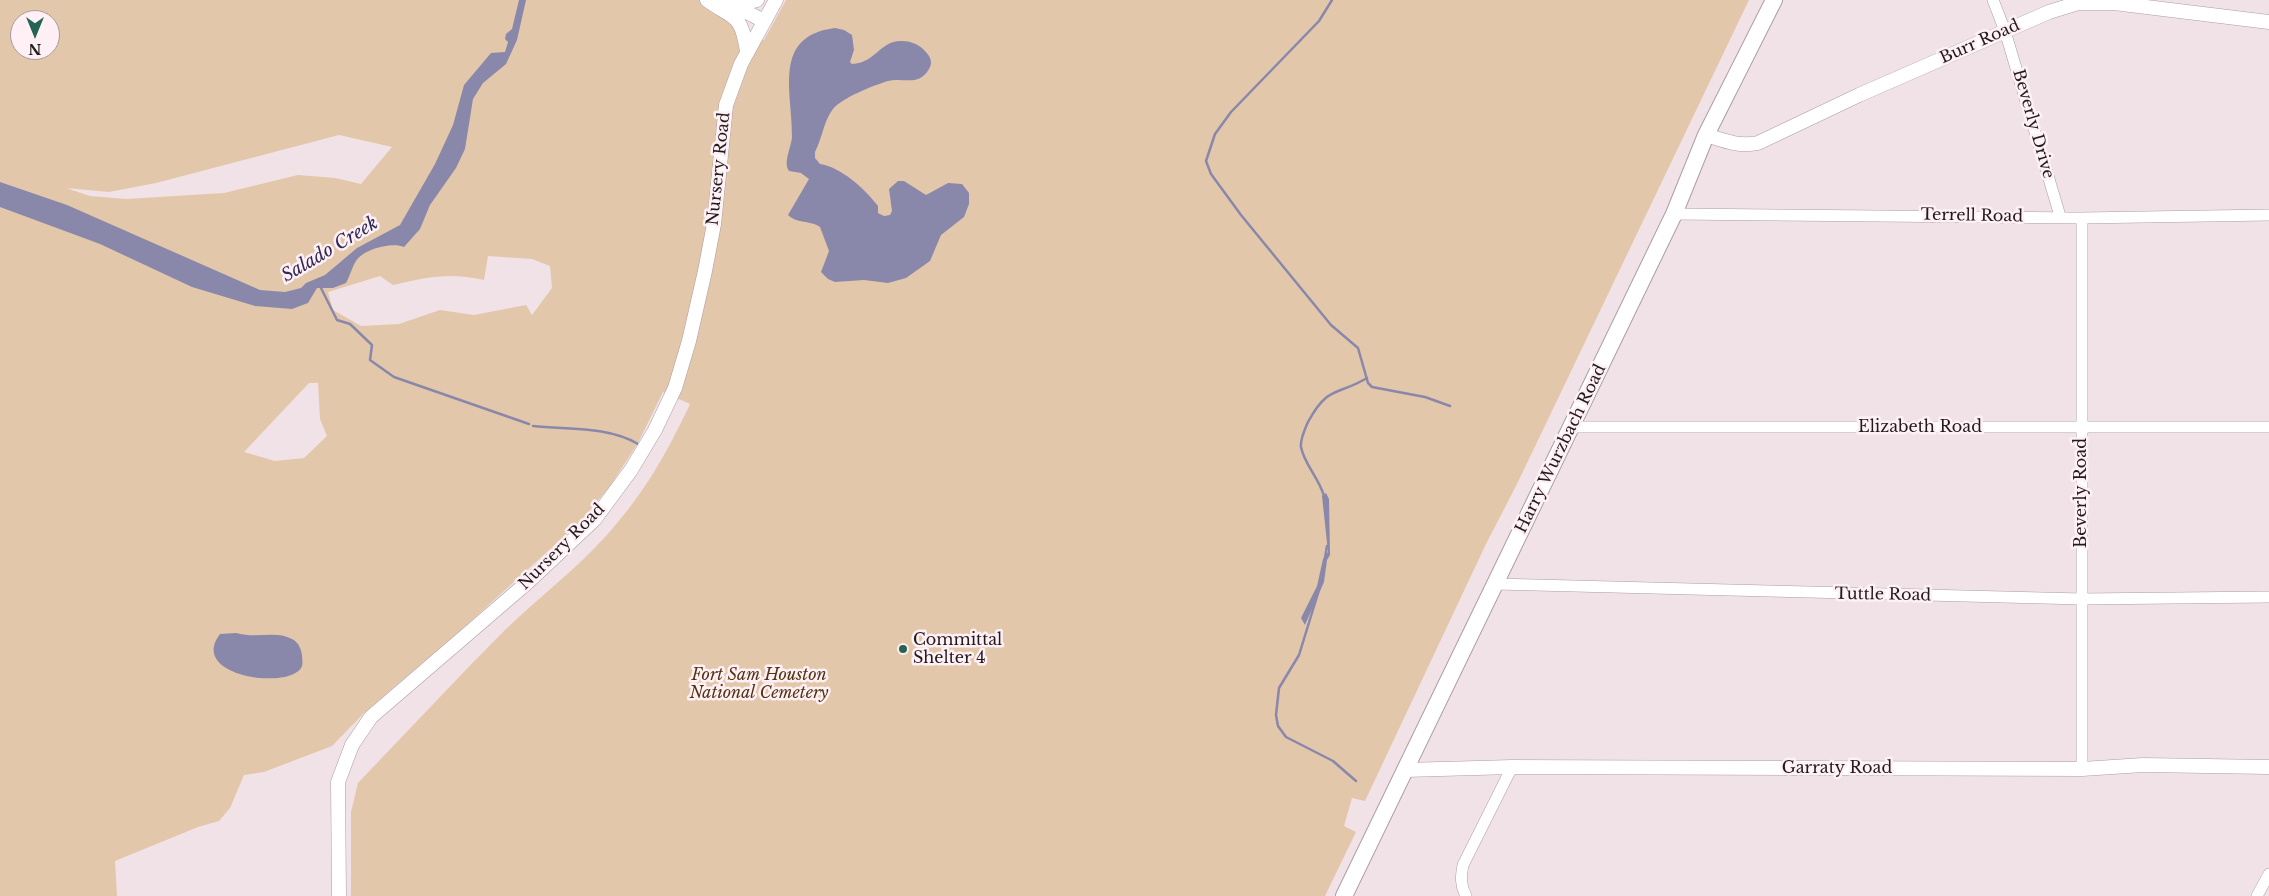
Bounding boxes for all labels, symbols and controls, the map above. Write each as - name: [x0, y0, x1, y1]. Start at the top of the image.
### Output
- north arrow: [10, 10, 60, 60]
- street label: Burr Road: [1937, 16, 2023, 68]
- text: N: [28, 40, 42, 58]
- street label: Beverly Drive: [2008, 67, 2058, 181]
- street label: Nursery Road: [704, 111, 734, 227]
- street label: Terrell Road: [1921, 206, 2023, 226]
- water label: Salado Creek: [278, 213, 382, 287]
- street label: Harry Wurzbach Road: [1512, 361, 1610, 537]
- street label: Elizabeth Road: [1858, 417, 1982, 437]
- street label: Beverly Road: [2071, 438, 2091, 548]
- street label: Nursery Road: [515, 500, 609, 594]
- street label: Tuttle Road: [1835, 585, 1931, 605]
- place label: Committal Shelter 4: [913, 630, 1002, 668]
- marker: Committal Shelter 4: [897, 643, 909, 655]
- park label: Fort Sam Houston National Cemetery: [689, 665, 829, 703]
- street label: Garraty Road: [1782, 758, 1892, 778]

